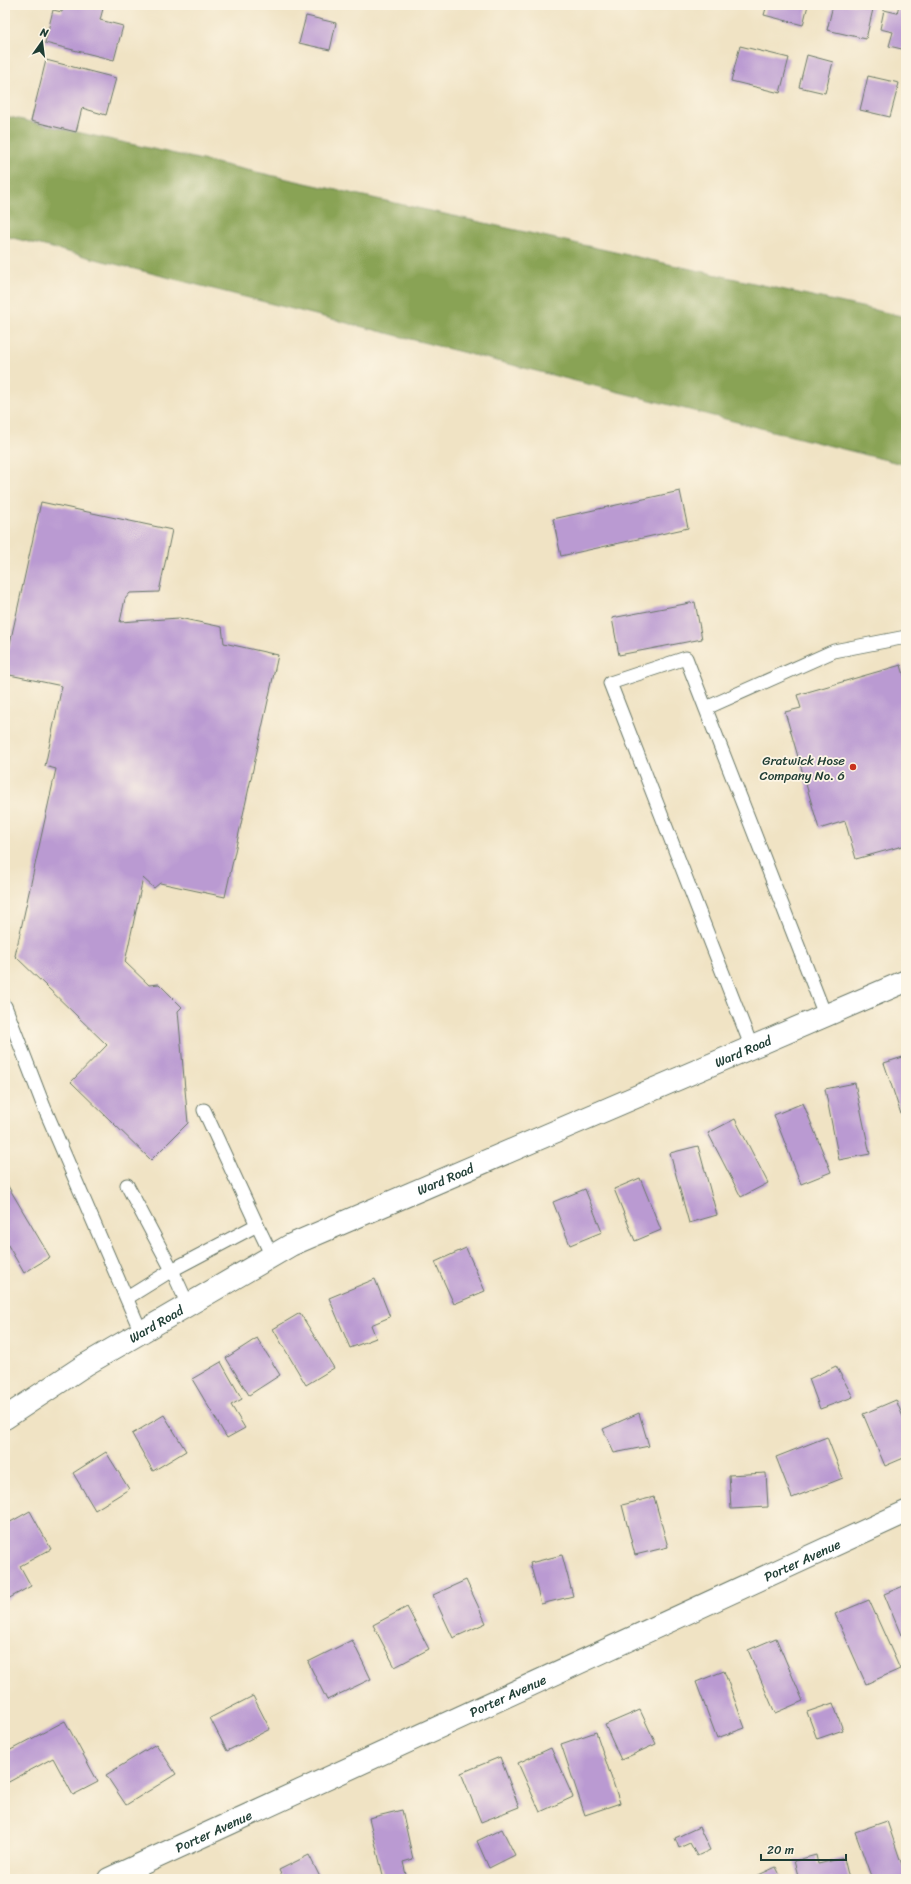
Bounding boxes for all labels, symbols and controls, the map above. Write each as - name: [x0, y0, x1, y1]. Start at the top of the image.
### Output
- north arrow: [22, 22, 62, 62]
- text: N: [37, 22, 51, 43]
- place label: Gratwick Hose Company No. 6: [760, 749, 845, 787]
- marker: Gratwick Hose Company No. 6: [848, 762, 858, 772]
- street label: Ward Road: [711, 1029, 776, 1074]
- street label: Ward Road: [413, 1156, 478, 1202]
- street label: Ward Road: [124, 1299, 189, 1349]
- street label: Porter Avenue: [760, 1532, 845, 1588]
- street label: Porter Avenue: [466, 1668, 551, 1724]
- street label: Porter Avenue: [171, 1804, 256, 1859]
- scale bar: [761, 1836, 846, 1862]
- text: 20 m: [767, 1839, 794, 1861]

